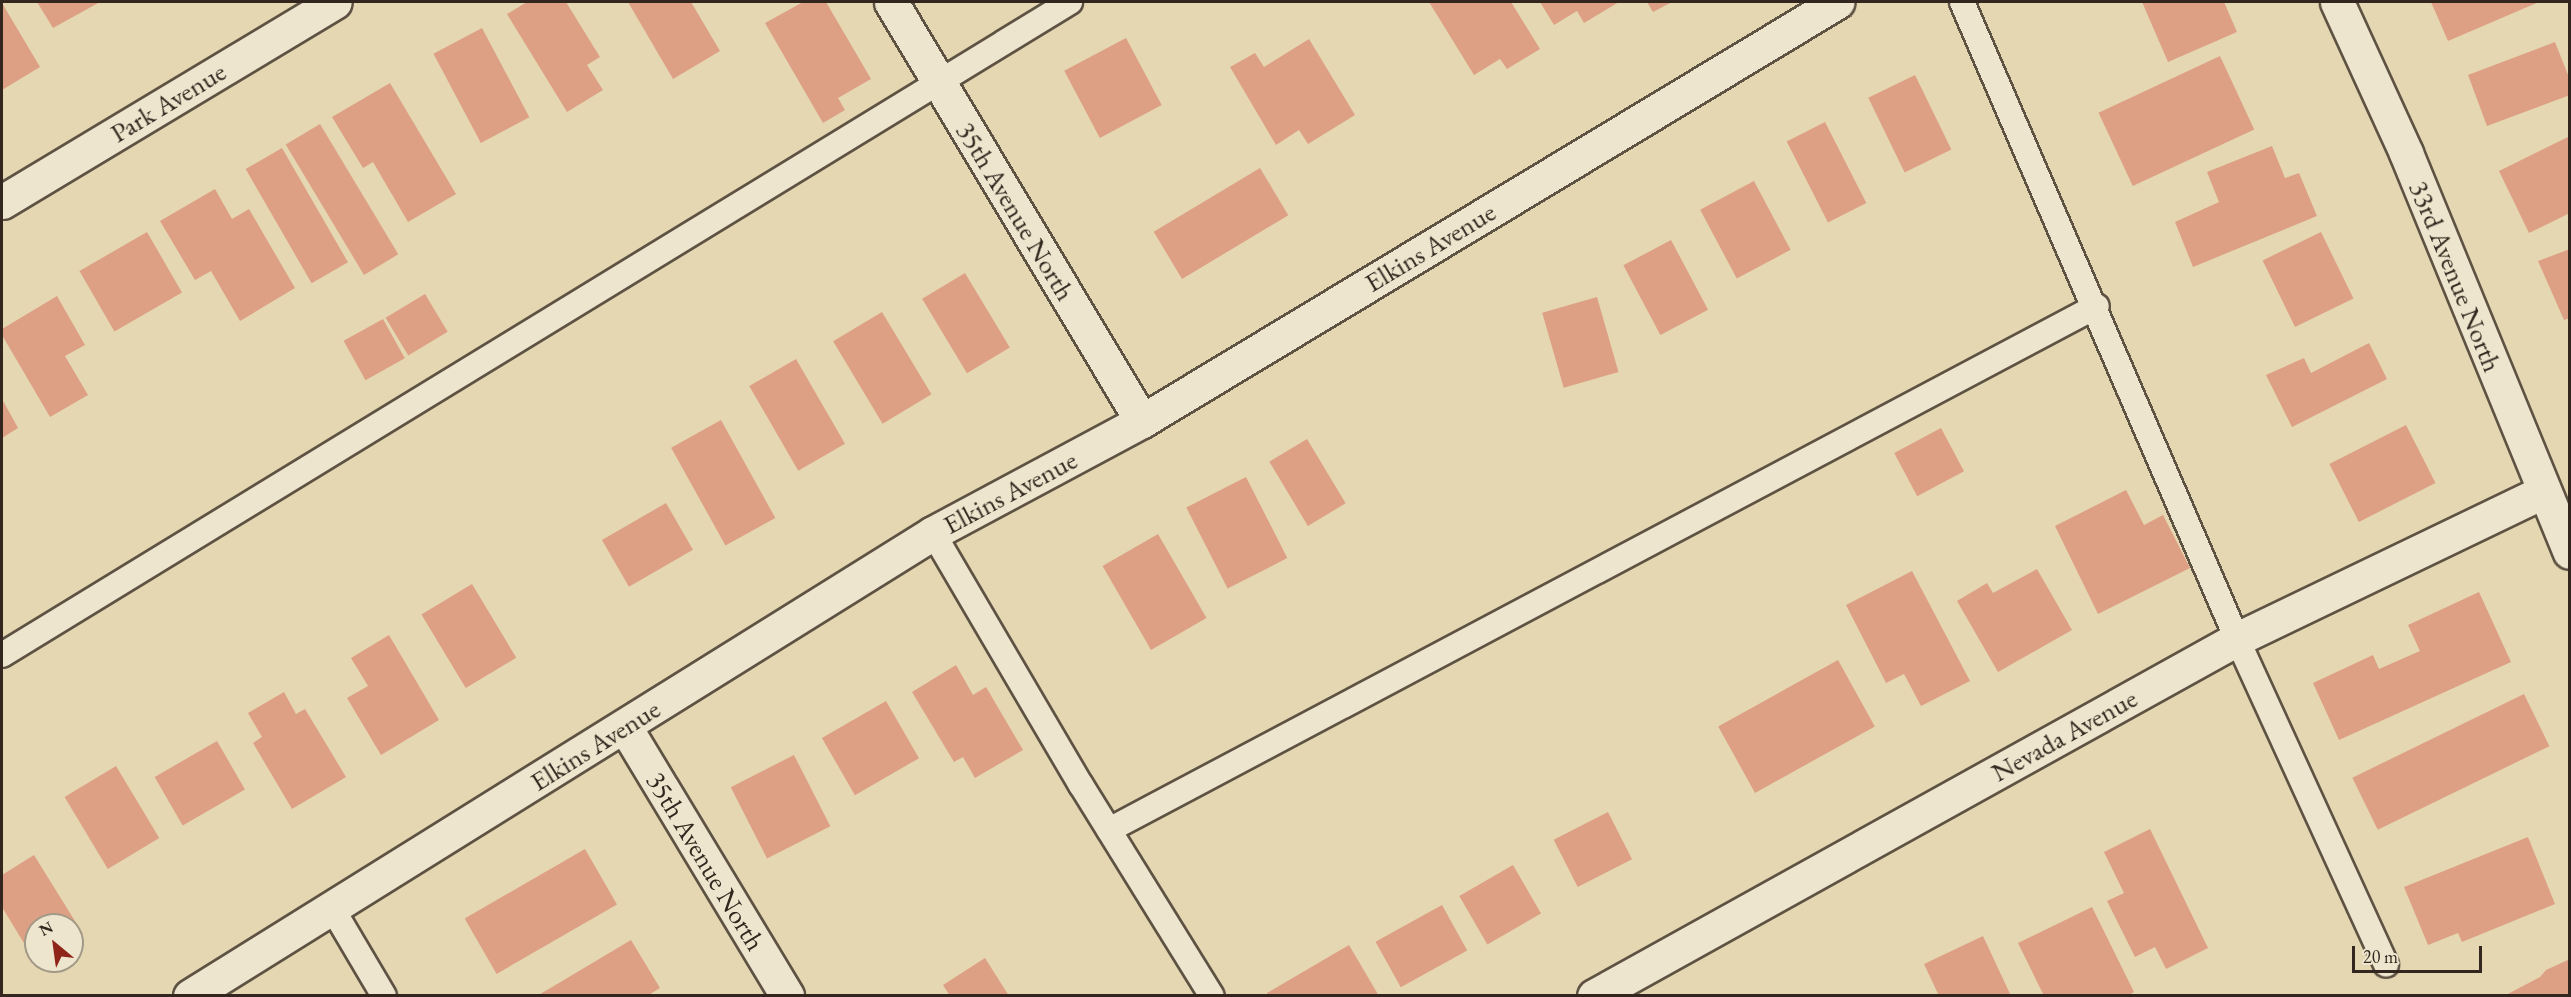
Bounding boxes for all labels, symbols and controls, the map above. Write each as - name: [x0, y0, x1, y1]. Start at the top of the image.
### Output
- street label: Park Avenue: [104, 55, 232, 149]
- street label: 35th Avenue North: [950, 116, 1082, 306]
- street label: 33rd Avenue North: [2403, 176, 2509, 376]
- street label: Elkins Avenue: [1359, 195, 1501, 299]
- street label: Elkins Avenue: [938, 443, 1082, 541]
- street label: Nevada Avenue: [1986, 682, 2142, 788]
- street label: Elkins Avenue: [524, 692, 666, 798]
- street label: 35th Avenue North: [640, 766, 772, 956]
- north arrow: [24, 913, 84, 973]
- text: N: [35, 916, 57, 941]
- scale bar: [2355, 934, 2486, 972]
- text: 20 m: [2363, 945, 2398, 968]

